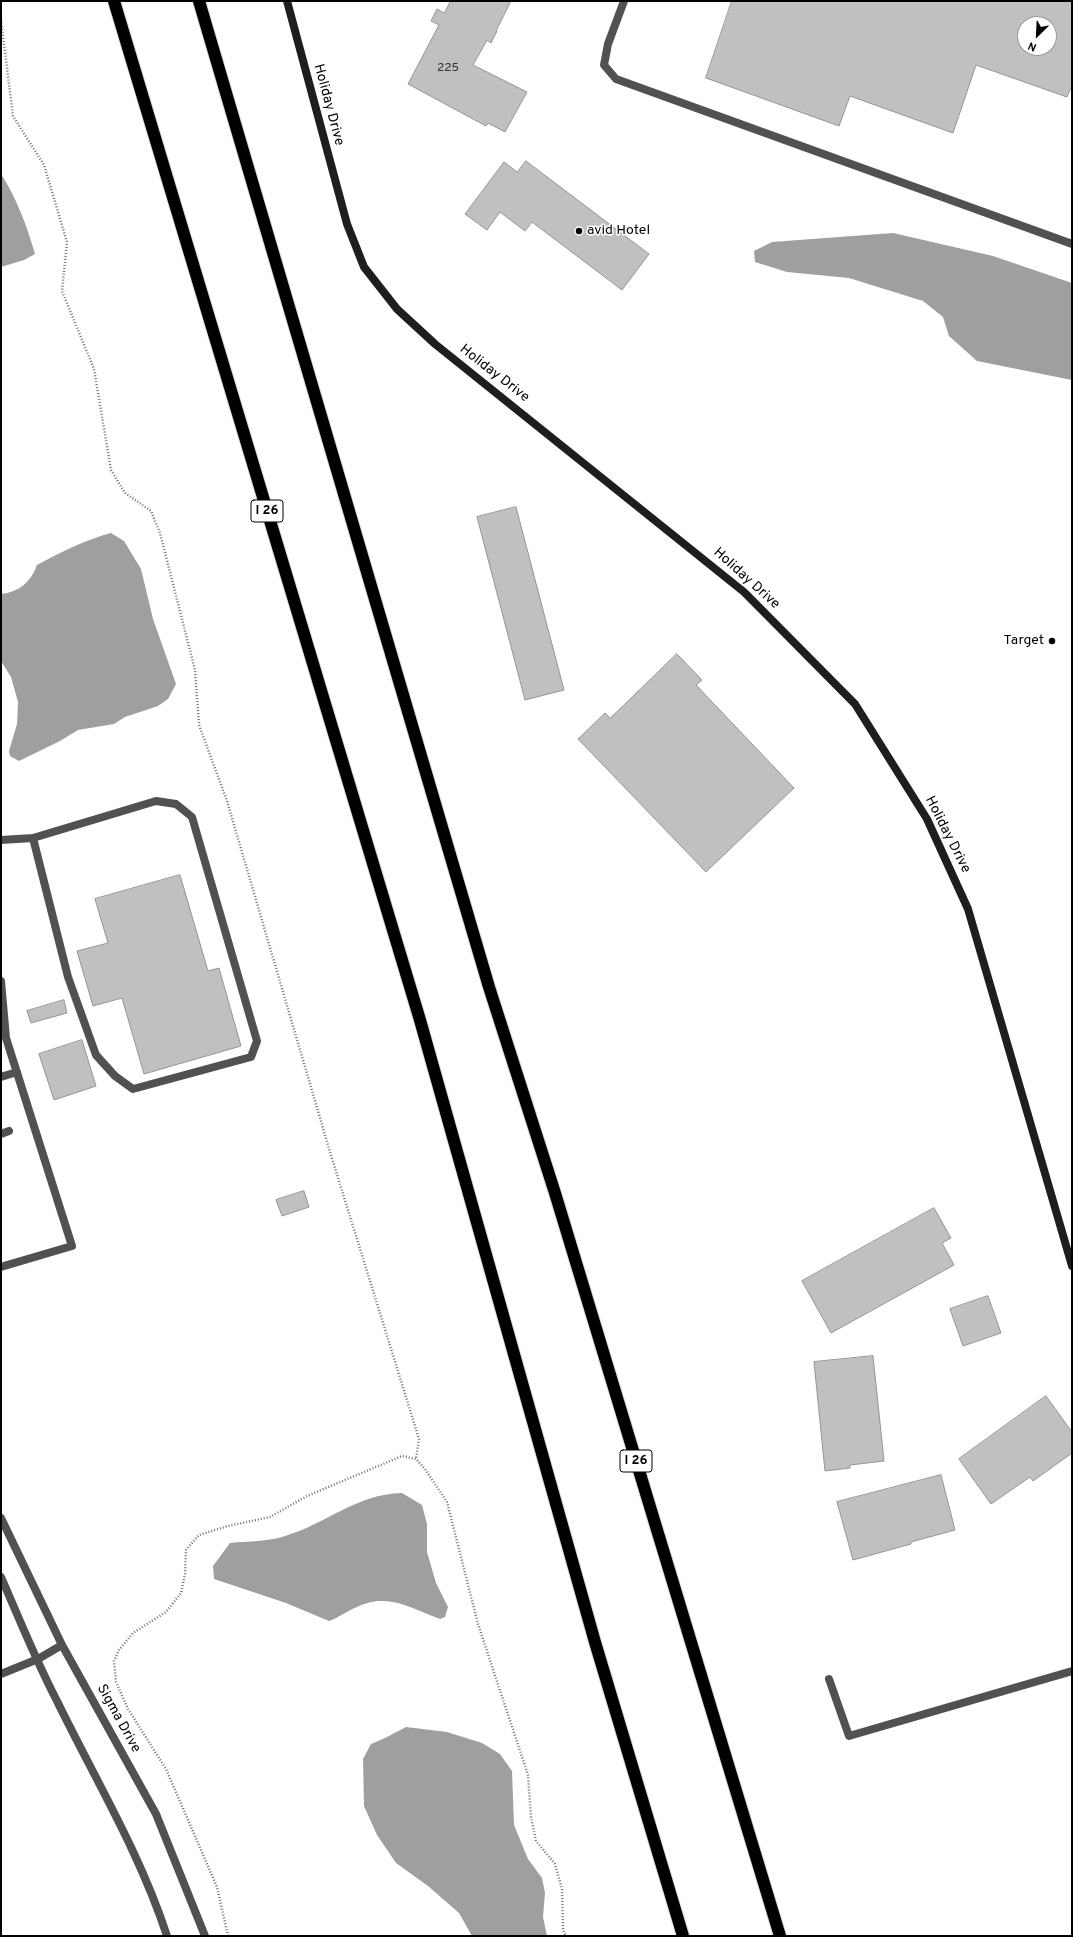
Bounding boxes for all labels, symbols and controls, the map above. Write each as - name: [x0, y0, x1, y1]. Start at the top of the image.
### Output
- north arrow: [1017, 16, 1057, 56]
- text: N: [1026, 38, 1039, 54]
- street label: Holiday Drive: [309, 62, 347, 148]
- house number: 225: [437, 62, 459, 76]
- place label: avid Hotel: [587, 223, 650, 239]
- marker: avid Hotel: [574, 226, 584, 236]
- street label: Holiday Drive: [456, 342, 532, 406]
- road number: I 26: [251, 500, 283, 522]
- street label: Holiday Drive: [709, 545, 783, 613]
- place label: Target: [1004, 633, 1044, 649]
- marker: Target: [1047, 636, 1057, 646]
- street label: Holiday Drive: [920, 794, 974, 876]
- road number: I 26: [620, 1450, 652, 1472]
- street label: Sigma Drive: [92, 1682, 144, 1756]

